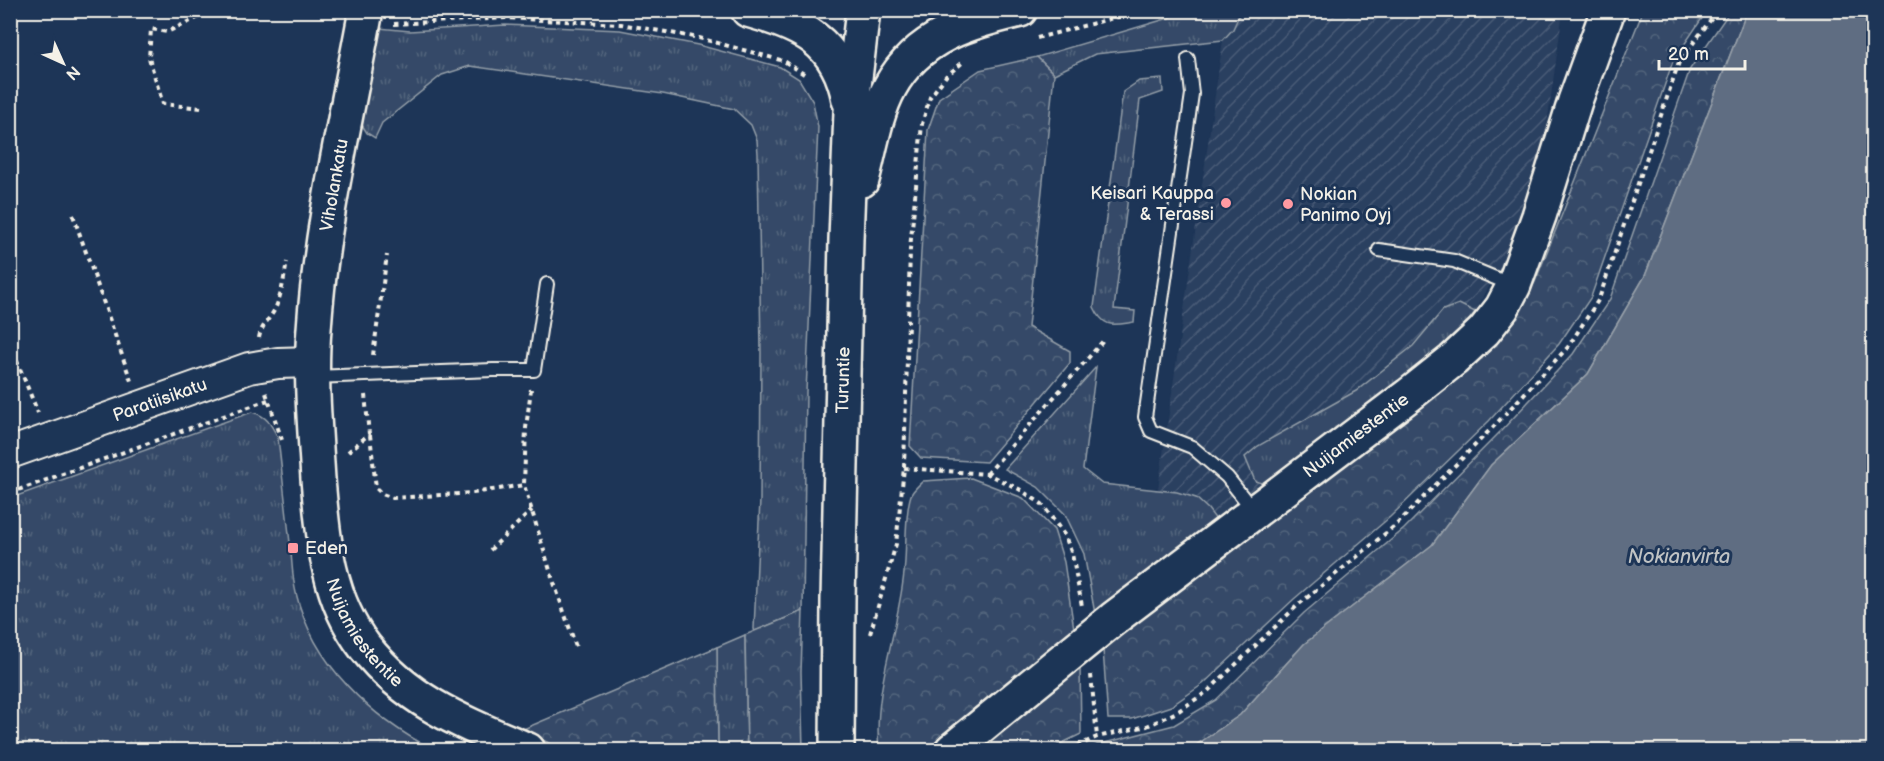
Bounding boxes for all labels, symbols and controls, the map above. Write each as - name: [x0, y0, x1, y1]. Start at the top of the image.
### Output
- north arrow: [33, 33, 93, 93]
- scale bar: [1659, 33, 1744, 71]
- text: 20 m: [1668, 44, 1709, 65]
- text: N: [62, 62, 84, 84]
- street label: Viholankatu: [316, 137, 353, 233]
- place label: Keisari Kauppa & Terassi: [1090, 183, 1214, 225]
- place label: Nokian Panimo Oyj: [1300, 184, 1391, 226]
- marker: Keisari Kauppa & Terassi: [1219, 196, 1233, 210]
- marker: Nokian Panimo Oyj: [1281, 197, 1295, 211]
- street label: Turuntie: [832, 346, 855, 414]
- street label: Paratiisikatu: [110, 374, 210, 427]
- street label: Nuijamiestentie: [1299, 389, 1413, 482]
- place label: Eden: [305, 538, 348, 559]
- marker: Eden: [286, 541, 300, 555]
- water label: Nokianvirta: [1628, 545, 1730, 569]
- street label: Nuijamiestentie: [322, 576, 407, 692]

